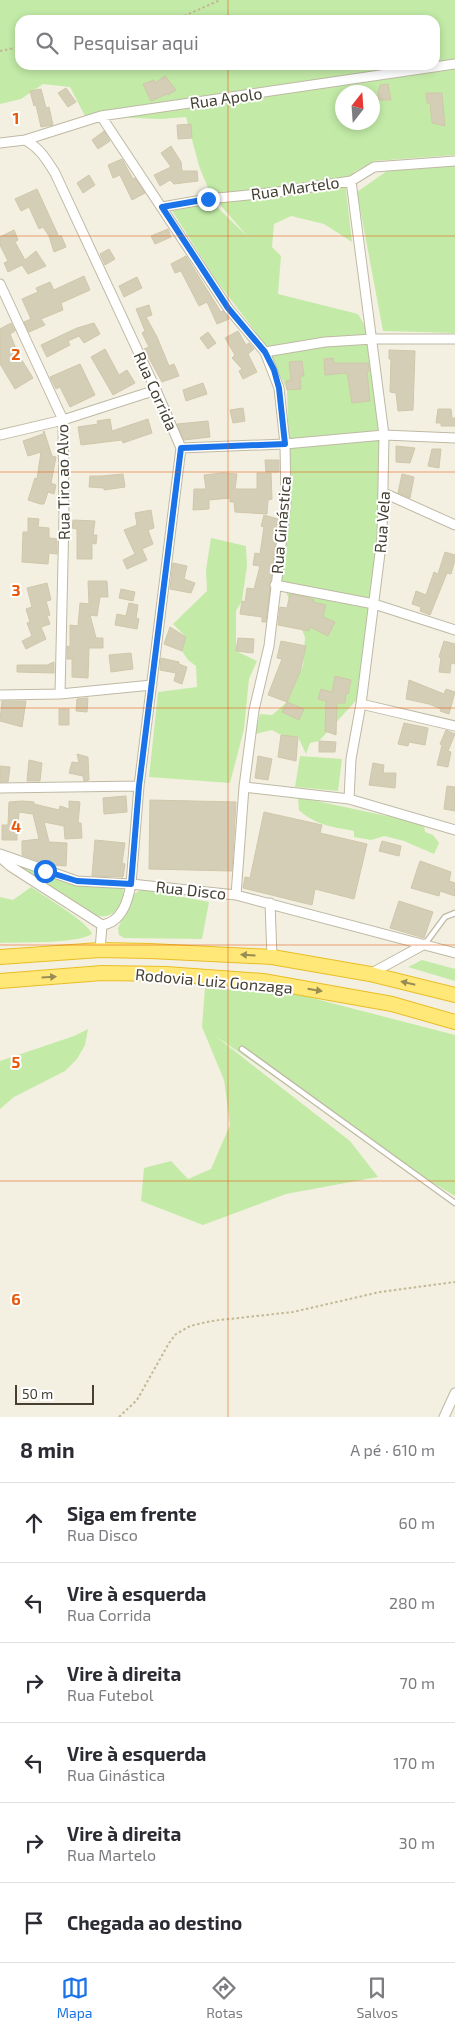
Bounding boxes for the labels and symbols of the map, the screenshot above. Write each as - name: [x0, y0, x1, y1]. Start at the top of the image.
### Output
- street label: Rua Apolo: [188, 83, 263, 112]
- north arrow: [335, 85, 380, 130]
- text: 1: [13, 108, 19, 127]
- street label: Rua Martelo: [249, 172, 340, 203]
- route end: [197, 188, 220, 211]
- text: 2: [11, 344, 21, 363]
- street label: Rua Corrida: [131, 348, 182, 433]
- street label: Rua Tiro ao Alvo: [52, 424, 73, 540]
- street label: Rua Ginástica: [267, 475, 294, 575]
- street label: Rua Vela: [370, 490, 393, 554]
- text: 3: [11, 580, 21, 599]
- text: 4: [11, 816, 21, 835]
- route start: [34, 860, 57, 883]
- street label: Rua Disco: [155, 876, 227, 903]
- one-way arrow: [240, 951, 256, 959]
- street label: Rodovia Luiz Gonzaga: [135, 964, 294, 997]
- one-way arrow: [41, 973, 57, 981]
- one-way arrow: [400, 979, 415, 987]
- one-way arrow: [307, 986, 323, 994]
- text: 5: [12, 1052, 21, 1071]
- text: 6: [11, 1289, 21, 1308]
- scale bar: [15, 1382, 94, 1405]

